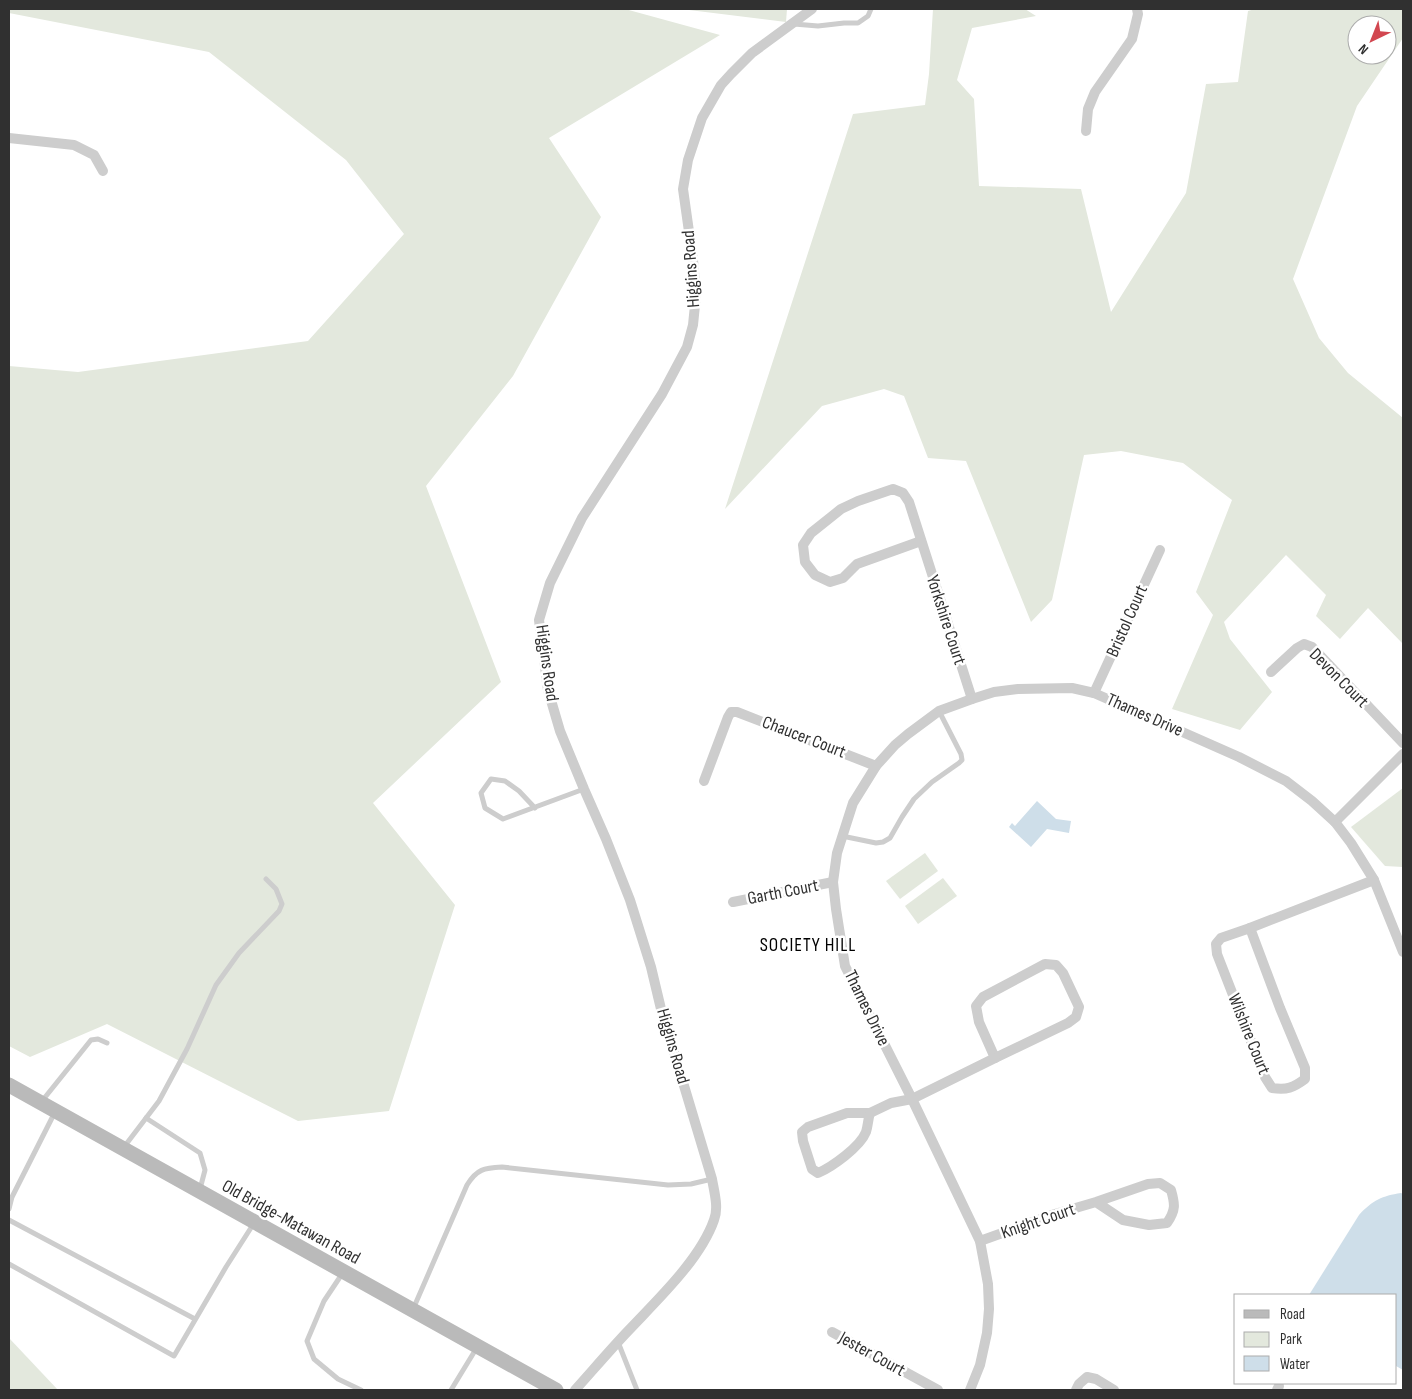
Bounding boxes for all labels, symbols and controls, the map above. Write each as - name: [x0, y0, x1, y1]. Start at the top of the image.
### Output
- north arrow: [1347, 15, 1397, 65]
- text: N: [1355, 40, 1372, 58]
- street label: Higgins Road: [678, 230, 704, 308]
- street label: Yorkshire Court: [922, 573, 970, 668]
- street label: Bristol Court: [1102, 581, 1152, 660]
- street label: Higgins Road: [531, 623, 563, 703]
- street label: Devon Court: [1305, 644, 1373, 712]
- street label: Thames Drive: [1104, 689, 1186, 741]
- street label: Chaucer Court: [759, 711, 849, 763]
- street label: Garth Court: [746, 875, 821, 909]
- district label: SOCIETY HILL: [760, 934, 856, 957]
- street label: Thames Drive: [840, 967, 894, 1049]
- street label: Wilshire Court: [1223, 991, 1275, 1078]
- street label: Higgins Road: [652, 1006, 694, 1086]
- street label: Old Bridge-Matawan Road: [218, 1175, 364, 1269]
- street label: Knight Court: [998, 1198, 1078, 1243]
- legend: [1234, 1294, 1397, 1384]
- text: Road: [1280, 1305, 1305, 1324]
- street label: Jester Court: [834, 1327, 909, 1381]
- text: Park: [1280, 1330, 1302, 1349]
- text: Water: [1280, 1355, 1311, 1374]

